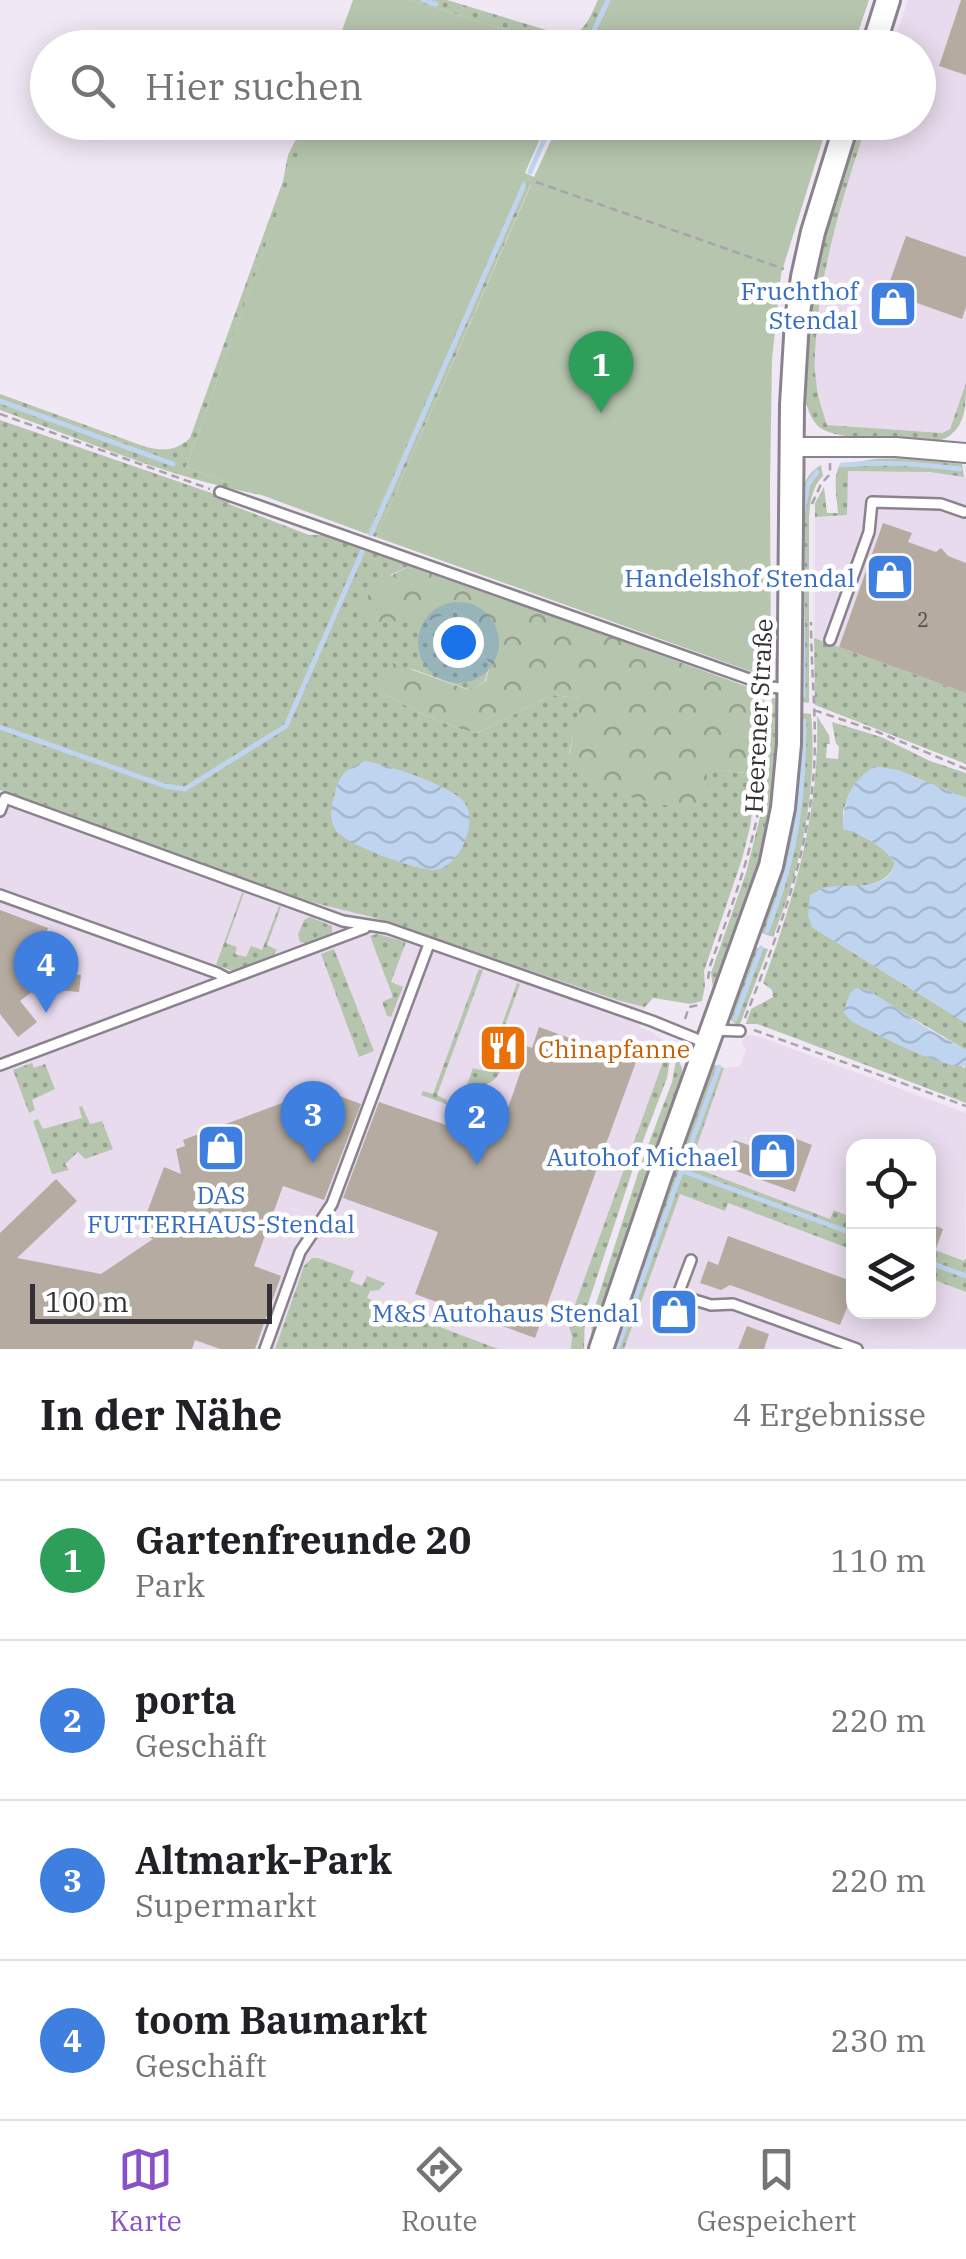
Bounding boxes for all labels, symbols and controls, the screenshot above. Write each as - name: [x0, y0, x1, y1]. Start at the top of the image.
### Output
- search box: [30, 30, 936, 140]
- icon: search: [65, 58, 120, 113]
- text: Hier suchen: [145, 61, 363, 110]
- place label: Fruchthof Stendal: [740, 274, 859, 336]
- shop icon: Fruchthof Stendal: [867, 278, 919, 330]
- pin: 1: [568, 330, 634, 413]
- shop icon: Handelshof Stendal: [864, 551, 916, 603]
- place label: Handelshof Stendal: [624, 561, 855, 594]
- house number: 2: [917, 606, 929, 633]
- your location: [433, 617, 484, 668]
- street label: Heerener Straße: [736, 618, 780, 814]
- pin: 4: [13, 930, 78, 1013]
- restaurant icon: Chinapfanne: [477, 1022, 529, 1074]
- place label: Chinapfanne: [538, 1032, 690, 1065]
- pin: 3: [280, 1080, 346, 1163]
- pin: 2: [444, 1082, 510, 1165]
- shop icon: DAS FUTTERHAUS-Stendal: [195, 1122, 247, 1174]
- shop icon: Autohof Michael: [747, 1130, 799, 1182]
- map controls: [846, 1139, 936, 1319]
- button: locate: [846, 1139, 936, 1229]
- place label: Autohof Michael: [546, 1140, 738, 1173]
- place label: DAS FUTTERHAUS-Stendal: [87, 1178, 355, 1240]
- button: layers: [846, 1229, 936, 1319]
- scale bar: [30, 1279, 272, 1324]
- text: 100 m: [45, 1283, 129, 1320]
- shop icon: M&S Autohaus Stendal: [648, 1286, 700, 1338]
- place label: M&S Autohaus Stendal: [372, 1296, 639, 1329]
- text: In der Nähe: [40, 1387, 282, 1442]
- text: 4 Ergebnisse: [732, 1393, 926, 1435]
- text: Gartenfreunde 20: [135, 1515, 471, 1564]
- text: 1: [63, 1539, 82, 1581]
- text: 110 m: [830, 1539, 926, 1581]
- text: Park: [135, 1564, 205, 1606]
- text: porta: [135, 1675, 237, 1724]
- text: 2: [63, 1699, 82, 1741]
- text: 220 m: [830, 1699, 926, 1741]
- text: Geschäft: [135, 1724, 267, 1766]
- text: Altmark-Park: [135, 1835, 392, 1884]
- text: 3: [63, 1859, 82, 1901]
- text: 220 m: [830, 1859, 926, 1901]
- text: Supermarkt: [135, 1884, 317, 1926]
- text: toom Baumarkt: [135, 1995, 427, 2044]
- text: 4: [63, 2019, 82, 2061]
- text: 230 m: [830, 2019, 926, 2061]
- text: Geschäft: [135, 2044, 267, 2086]
- tab: Karte: [110, 2142, 182, 2239]
- tab: Route: [401, 2142, 478, 2239]
- tab: Gespeichert: [697, 2142, 856, 2239]

